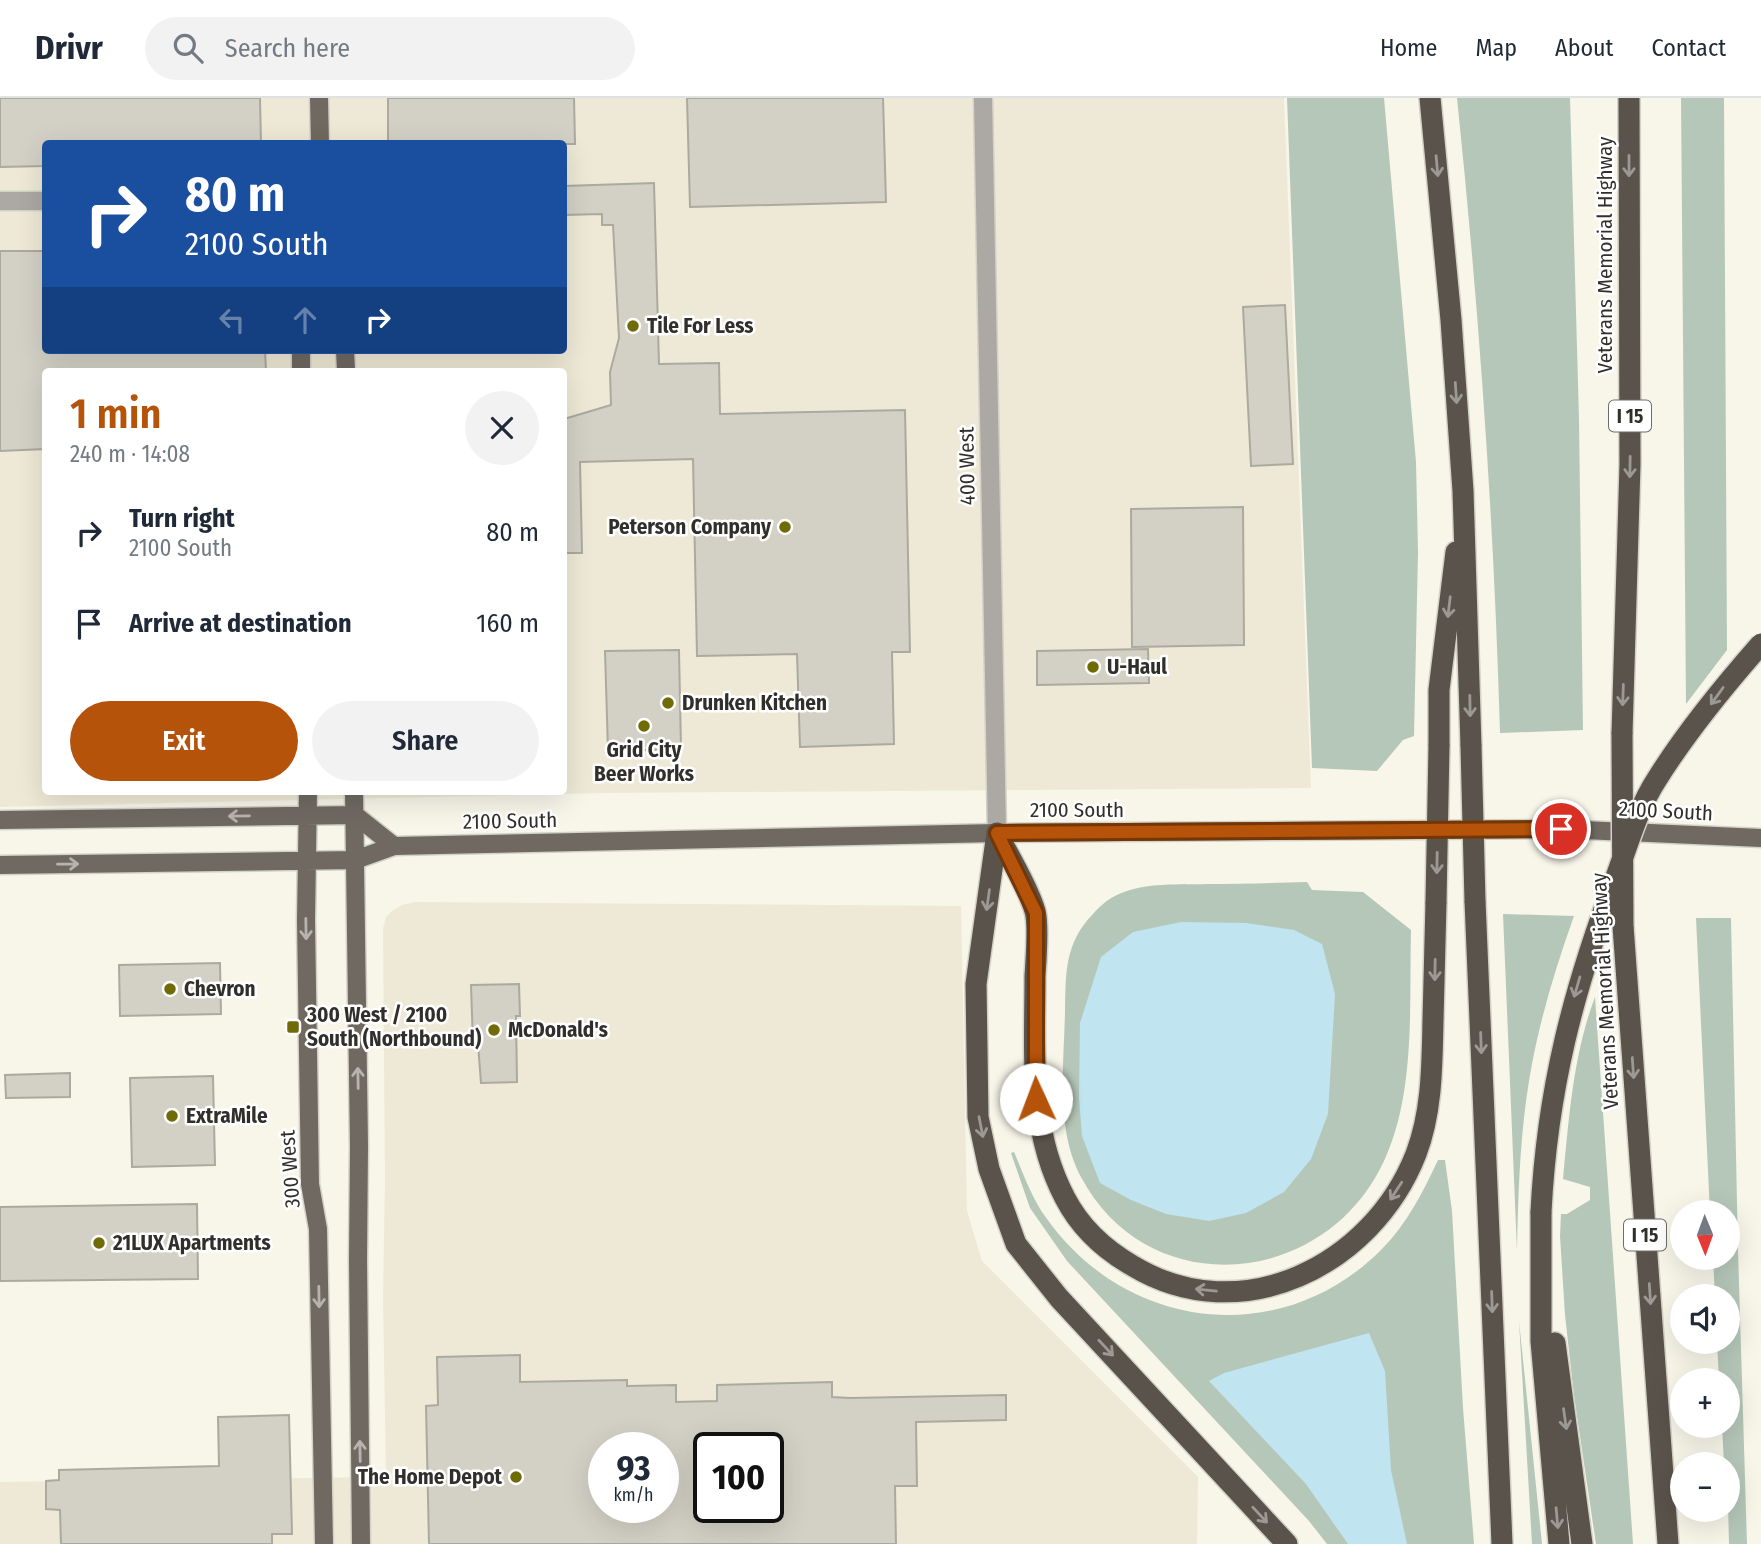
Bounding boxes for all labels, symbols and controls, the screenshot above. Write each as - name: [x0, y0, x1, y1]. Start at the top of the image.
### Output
- search box: [145, 17, 635, 80]
- text: Drivr: [35, 28, 103, 68]
- icon: search: [169, 29, 207, 67]
- text: Search here: [225, 33, 350, 64]
- text: Home: [1380, 34, 1437, 62]
- text: Map: [1475, 34, 1517, 62]
- text: About: [1555, 34, 1613, 62]
- text: Contact: [1651, 34, 1726, 62]
- street label: Veterans Memorial Highway: [1592, 136, 1618, 373]
- one-way arrow: [1431, 154, 1444, 177]
- one-way arrow: [1622, 154, 1636, 177]
- text: 80 m: [185, 165, 285, 224]
- icon: right: [70, 168, 161, 259]
- text: 2100 South: [185, 225, 329, 263]
- icon: left: [213, 301, 251, 339]
- icon: ahead: [286, 301, 324, 339]
- icon: right: [359, 301, 397, 339]
- place label: Tile For Less: [647, 313, 753, 339]
- marker: Tile For Less: [625, 318, 641, 334]
- one-way arrow: [1450, 381, 1463, 403]
- text: 1 min: [70, 389, 161, 439]
- button: close: [465, 391, 539, 465]
- road number: I 15: [1609, 400, 1651, 432]
- street label: 400 West: [953, 426, 981, 506]
- text: 240 m · 14:08: [70, 440, 190, 468]
- one-way arrow: [1623, 455, 1637, 478]
- text: Turn right: [129, 503, 235, 534]
- icon: right: [70, 514, 108, 552]
- place label: Peterson Company: [608, 514, 772, 540]
- text: 80 m: [486, 517, 539, 548]
- marker: Peterson Company: [777, 519, 793, 535]
- text: 2100 South: [129, 534, 232, 562]
- one-way arrow: [1442, 596, 1455, 618]
- icon: arrive: [70, 605, 108, 643]
- text: Arrive at destination: [129, 608, 352, 639]
- text: 160 m: [476, 608, 539, 639]
- place label: U-Haul: [1107, 654, 1167, 680]
- marker: U-Haul: [1085, 659, 1101, 675]
- one-way arrow: [1616, 683, 1629, 706]
- one-way arrow: [1710, 686, 1724, 705]
- place label: Drunken Kitchen: [682, 690, 827, 716]
- one-way arrow: [1463, 694, 1477, 717]
- marker: Drunken Kitchen: [660, 695, 676, 711]
- button: Exit: [70, 701, 298, 781]
- button: Share: [312, 701, 539, 781]
- marker: Grid City Beer Works: [636, 718, 652, 734]
- place label: Grid City Beer Works: [594, 737, 694, 787]
- street label: 2100 South: [1618, 796, 1714, 826]
- street label: 2100 South: [1030, 797, 1124, 823]
- pin: [1531, 799, 1591, 859]
- street label: 2100 South: [463, 807, 557, 835]
- one-way arrow: [228, 809, 251, 822]
- icon: arrive: [1542, 810, 1580, 848]
- one-way arrow: [1430, 851, 1444, 874]
- one-way arrow: [56, 857, 79, 871]
- street label: Veterans Memorial Highway: [1586, 871, 1624, 1110]
- one-way arrow: [981, 889, 994, 911]
- one-way arrow: [299, 917, 313, 940]
- one-way arrow: [1428, 959, 1441, 982]
- one-way arrow: [1570, 975, 1583, 997]
- place label: Chevron: [184, 976, 255, 1002]
- marker: Chevron: [162, 981, 178, 997]
- place label: 300 West / 2100 South (Northbound): [306, 1002, 481, 1052]
- place label: McDonald's: [508, 1017, 608, 1043]
- marker: 300 West / 2100 South (Northbound): [285, 1019, 301, 1035]
- marker: McDonald's: [486, 1022, 502, 1038]
- one-way arrow: [1474, 1031, 1487, 1054]
- one-way arrow: [1627, 1056, 1640, 1078]
- position arrow: [999, 1062, 1073, 1136]
- one-way arrow: [351, 1066, 365, 1089]
- place label: ExtraMile: [186, 1103, 268, 1129]
- marker: ExtraMile: [164, 1108, 180, 1124]
- one-way arrow: [974, 1115, 988, 1138]
- street label: 300 West: [274, 1129, 306, 1209]
- one-way arrow: [1389, 1180, 1403, 1200]
- north arrow: [1670, 1200, 1740, 1270]
- map controls: [1670, 1200, 1740, 1522]
- road number: I 15: [1624, 1219, 1666, 1250]
- place label: 21LUX Apartments: [112, 1230, 271, 1256]
- marker: 21LUX Apartments: [91, 1235, 107, 1251]
- one-way arrow: [1195, 1283, 1218, 1296]
- one-way arrow: [1644, 1283, 1657, 1305]
- button: sound: [1670, 1284, 1740, 1354]
- one-way arrow: [313, 1285, 326, 1308]
- one-way arrow: [1485, 1290, 1498, 1313]
- one-way arrow: [1097, 1339, 1114, 1356]
- button: +: [1670, 1368, 1740, 1438]
- one-way arrow: [1559, 1407, 1572, 1429]
- speed limit sign: 100: [693, 1432, 784, 1523]
- one-way arrow: [353, 1440, 367, 1463]
- text: 93: [617, 1447, 650, 1489]
- button: −: [1670, 1452, 1740, 1522]
- place label: The Home Depot: [358, 1464, 503, 1490]
- marker: The Home Depot: [508, 1469, 524, 1485]
- text: km/h: [613, 1484, 654, 1506]
- one-way arrow: [1252, 1506, 1269, 1523]
- one-way arrow: [1551, 1506, 1564, 1528]

